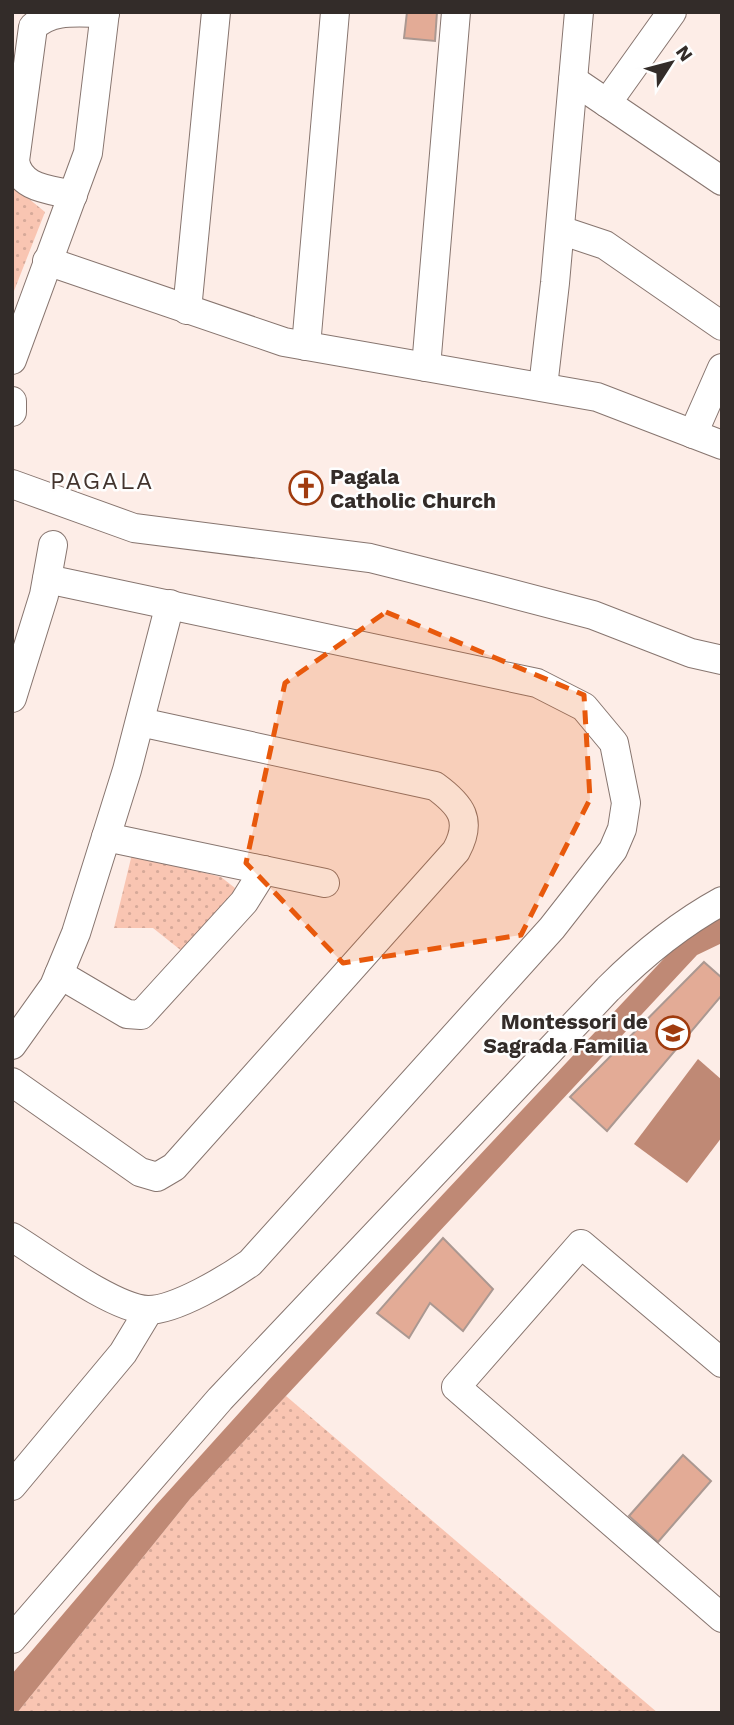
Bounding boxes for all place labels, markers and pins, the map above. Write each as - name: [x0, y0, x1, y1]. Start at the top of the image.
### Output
- place label: Pagala Catholic Church: [330, 464, 496, 513]
- church icon: Pagala Catholic Church: [287, 469, 325, 507]
- place label: Montessori de Sagrada Familia: [483, 1009, 649, 1058]
- school or university icon: Montessori de Sagrada Familia: [654, 1014, 692, 1052]

